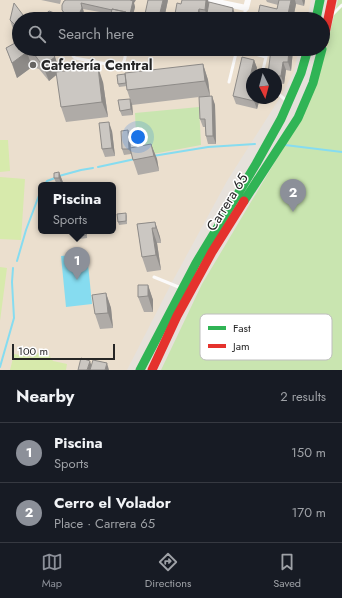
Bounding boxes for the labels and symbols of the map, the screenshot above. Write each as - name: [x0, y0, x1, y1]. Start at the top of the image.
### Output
- place label: Cafetería Central: [41, 55, 152, 75]
- marker: Cafetería Central: [28, 60, 38, 70]
- north arrow: [246, 68, 282, 104]
- your location: [128, 127, 148, 147]
- street label: Carrera 65: [201, 169, 253, 235]
- pin: 2: [280, 179, 306, 212]
- pin: 1: [64, 247, 90, 280]
- legend: [200, 314, 332, 360]
- text: Fast: [233, 320, 251, 336]
- text: Jam: [231, 338, 250, 354]
- scale bar: [12, 342, 115, 361]

